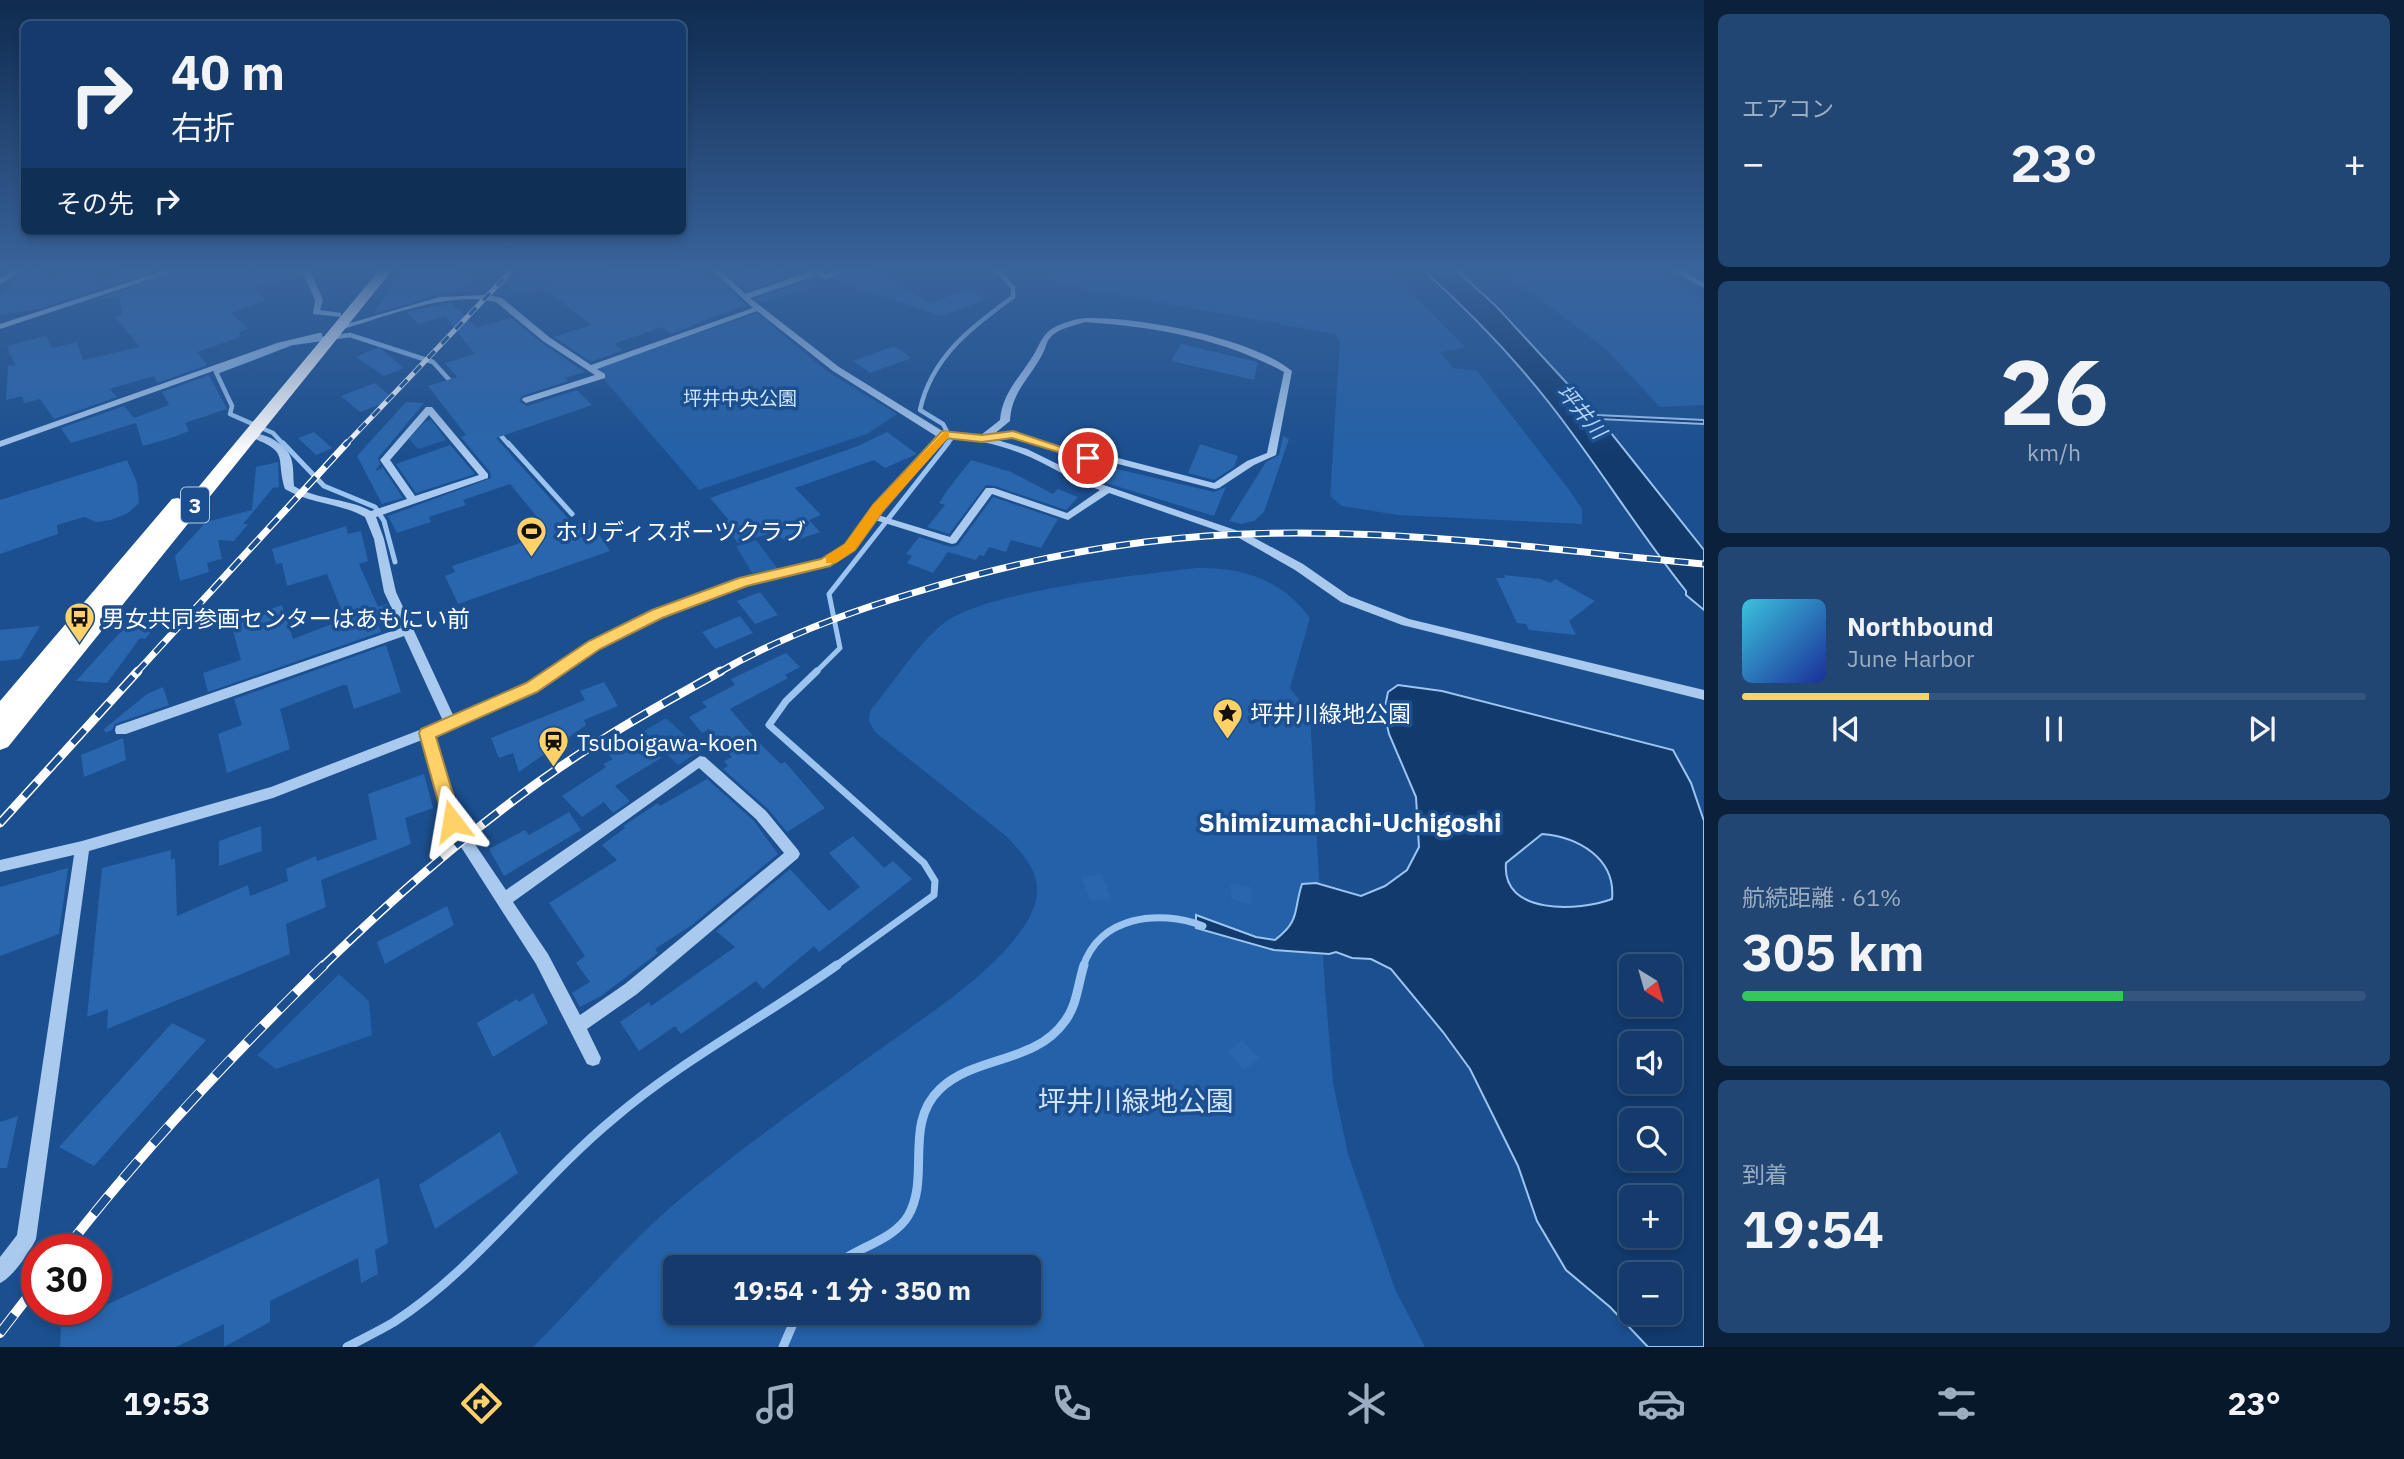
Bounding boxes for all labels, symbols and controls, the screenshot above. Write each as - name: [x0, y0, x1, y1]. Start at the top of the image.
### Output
- text: 40 m: [171, 40, 285, 103]
- icon: right: [56, 49, 147, 140]
- text: エアコン: [1742, 93, 1834, 123]
- text: 右折: [171, 106, 235, 148]
- text: 23°: [2011, 129, 2097, 196]
- text: −: [1742, 138, 1765, 187]
- text: +: [2343, 138, 2366, 187]
- icon: right: [148, 182, 186, 220]
- text: その先: [56, 186, 134, 220]
- text: 26: [1999, 332, 2109, 450]
- water label: 坪井川: [1551, 378, 1614, 446]
- park label: 坪井中央公園: [683, 386, 797, 410]
- pin: [1058, 428, 1118, 488]
- text: km/h: [2027, 437, 2081, 467]
- icon: arrive: [1069, 439, 1107, 477]
- road number: 3: [181, 488, 209, 522]
- sports icon: ホリディスポーツクラブ: [515, 514, 549, 558]
- place label: ホリディスポーツクラブ: [555, 516, 806, 546]
- bus stop icon: 男女共同参画センターはあもにい前: [62, 601, 96, 645]
- place label: 男女共同参画センターはあもにい前: [102, 603, 470, 633]
- text: Northbound: [1847, 609, 1994, 643]
- text: June Harbor: [1847, 643, 1975, 673]
- place icon: 坪井川綠地公園: [1210, 696, 1244, 740]
- place label: 坪井川綠地公園: [1250, 698, 1411, 728]
- icon: previous: [1827, 710, 1865, 748]
- icon: pause: [2035, 710, 2073, 748]
- icon: next: [2243, 710, 2281, 748]
- station icon: Tsuboigawa-koen: [537, 725, 571, 769]
- place label: Tsuboigawa-koen: [577, 727, 758, 757]
- position arrow: [415, 784, 489, 858]
- district label: Shimizumachi-Uchigoshi: [1198, 805, 1502, 839]
- text: 航続距離 · 61%: [1742, 882, 1901, 912]
- text: 305 km: [1742, 918, 1924, 985]
- north arrow: [1619, 954, 1682, 1017]
- map controls: [1619, 954, 1682, 1325]
- button: sound: [1619, 1031, 1682, 1094]
- park label: 坪井川緑地公園: [1038, 1082, 1234, 1119]
- button: search: [1619, 1108, 1682, 1171]
- text: 到着: [1742, 1159, 1788, 1189]
- button: +: [1619, 1185, 1682, 1248]
- text: 19:54: [1742, 1195, 1884, 1262]
- speed limit sign: 30: [21, 1234, 112, 1325]
- button: −: [1619, 1262, 1682, 1325]
- text: 19:54 · 1 分 · 350 m: [733, 1273, 971, 1307]
- icon: directions: [457, 1379, 506, 1428]
- icon: music: [752, 1379, 801, 1428]
- icon: phone: [1047, 1379, 1096, 1428]
- icon: climate: [1342, 1379, 1391, 1428]
- icon: car: [1637, 1379, 1686, 1428]
- icon: filters: [1932, 1379, 1981, 1428]
- text: 19:53: [123, 1382, 210, 1424]
- text: 23°: [2227, 1382, 2281, 1424]

